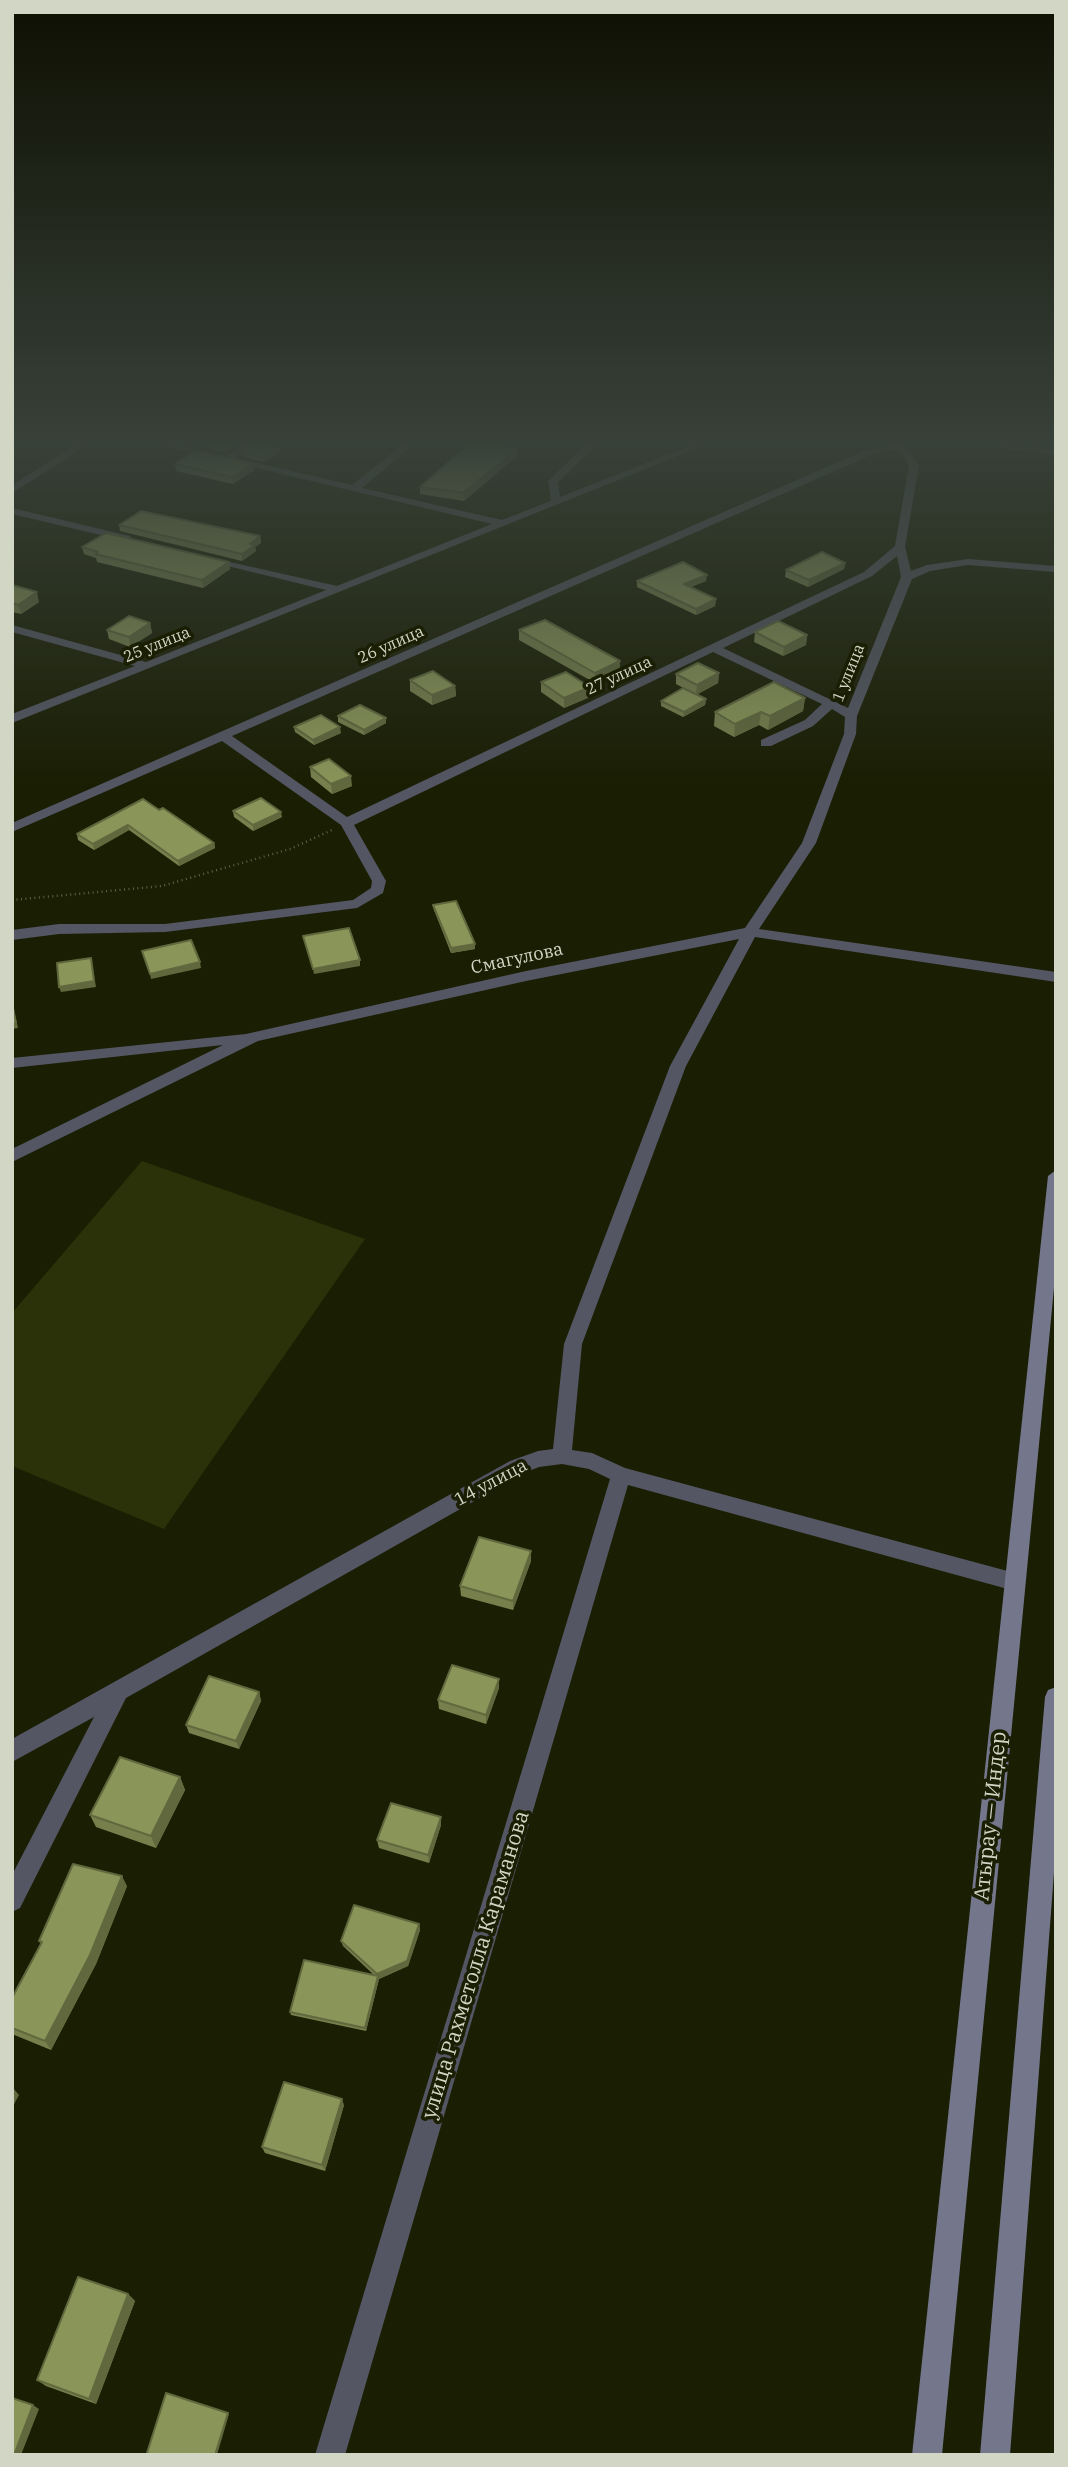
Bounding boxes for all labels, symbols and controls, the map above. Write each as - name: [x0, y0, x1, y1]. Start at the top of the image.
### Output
- street label: 26 улица: [355, 622, 427, 668]
- street label: 25 улица: [121, 623, 193, 667]
- street label: 1 улица: [829, 641, 869, 705]
- street label: 27 улица: [583, 652, 655, 700]
- street label: Смагулова: [469, 939, 565, 979]
- street label: 14 улица: [451, 1455, 531, 1511]
- street label: Атырау — Индер: [970, 1730, 1012, 1902]
- street label: улица Рахметолла Караманова: [417, 1808, 535, 2122]

